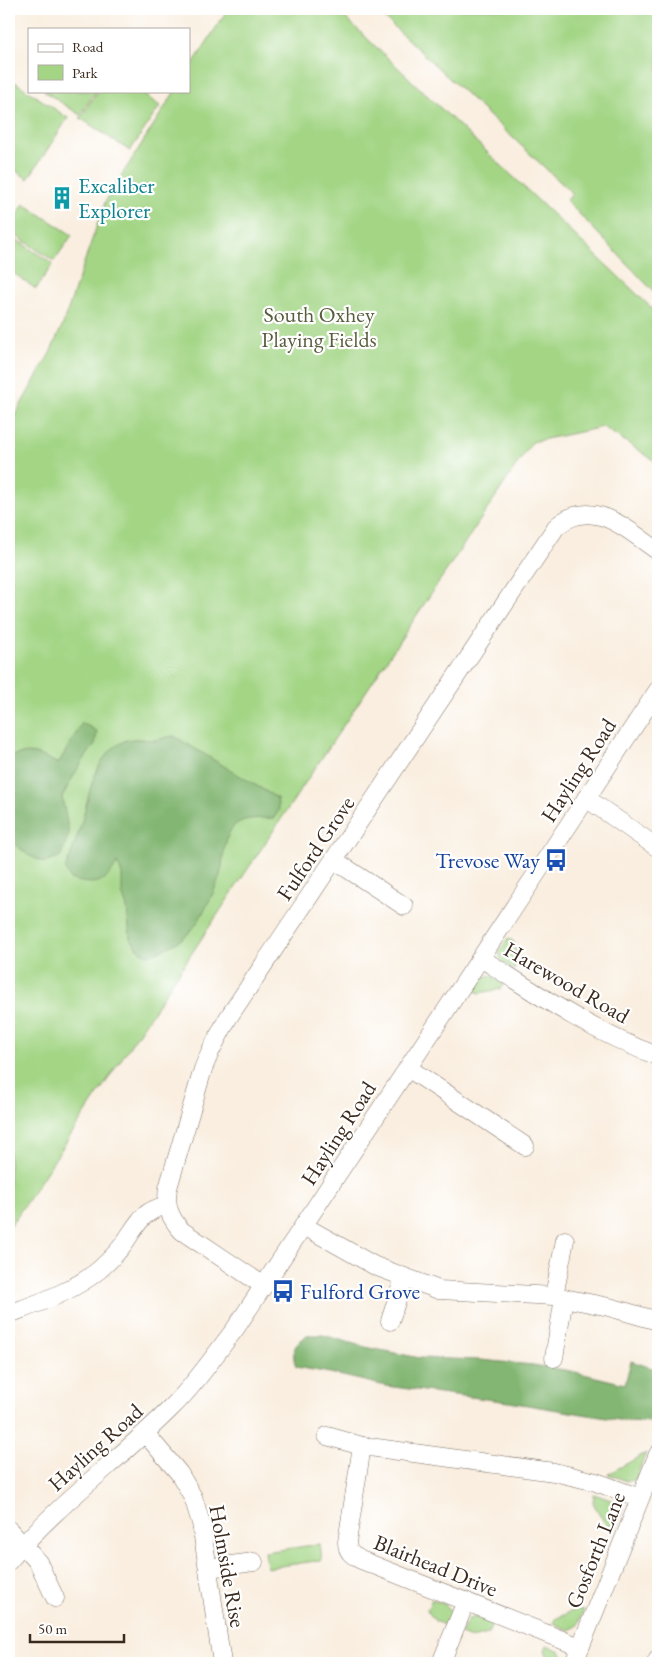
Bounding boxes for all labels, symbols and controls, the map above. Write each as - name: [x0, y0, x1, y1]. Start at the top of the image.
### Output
- legend: [28, 28, 190, 92]
- text: Road: [72, 37, 104, 56]
- text: Park: [72, 63, 99, 82]
- place label: Excaliber Explorer: [78, 171, 155, 225]
- building icon: Excaliber Explorer: [49, 185, 75, 211]
- park label: South Oxhey Playing Fields: [261, 300, 377, 354]
- street label: Hayling Road: [534, 712, 623, 828]
- street label: Fulford Grove: [270, 790, 361, 906]
- place label: Trevose Way: [435, 846, 540, 875]
- bus stop icon: Trevose Way: [543, 847, 569, 873]
- street label: Harewood Road: [499, 935, 636, 1031]
- street label: Hayling Road: [294, 1075, 383, 1191]
- place label: Fulford Grove: [300, 1277, 420, 1306]
- bus stop icon: Fulford Grove: [270, 1278, 296, 1304]
- street label: Hayling Road: [42, 1396, 150, 1498]
- street label: Gosforth Lane: [559, 1487, 632, 1613]
- street label: Holmside Rise: [202, 1502, 253, 1630]
- street label: Blairhead Drive: [370, 1527, 502, 1604]
- scale bar: [30, 1612, 124, 1644]
- text: 50 m: [38, 1619, 67, 1638]

